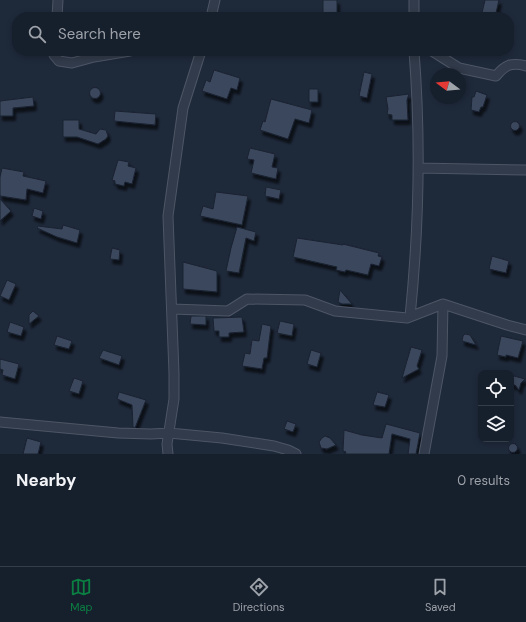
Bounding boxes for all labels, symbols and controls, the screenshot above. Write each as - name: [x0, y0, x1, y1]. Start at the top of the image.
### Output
- search box: [12, 12, 514, 56]
- icon: search: [26, 23, 48, 45]
- text: Search here: [58, 24, 141, 44]
- north arrow: [430, 68, 466, 104]
- map controls: [478, 370, 514, 442]
- button: locate: [478, 370, 514, 406]
- button: layers: [478, 406, 514, 442]
- text: Nearby: [16, 469, 76, 491]
- text: 0 results: [457, 472, 510, 489]
- tab: Map: [70, 576, 92, 614]
- tab: Directions: [233, 576, 285, 614]
- tab: Saved: [425, 576, 456, 614]

